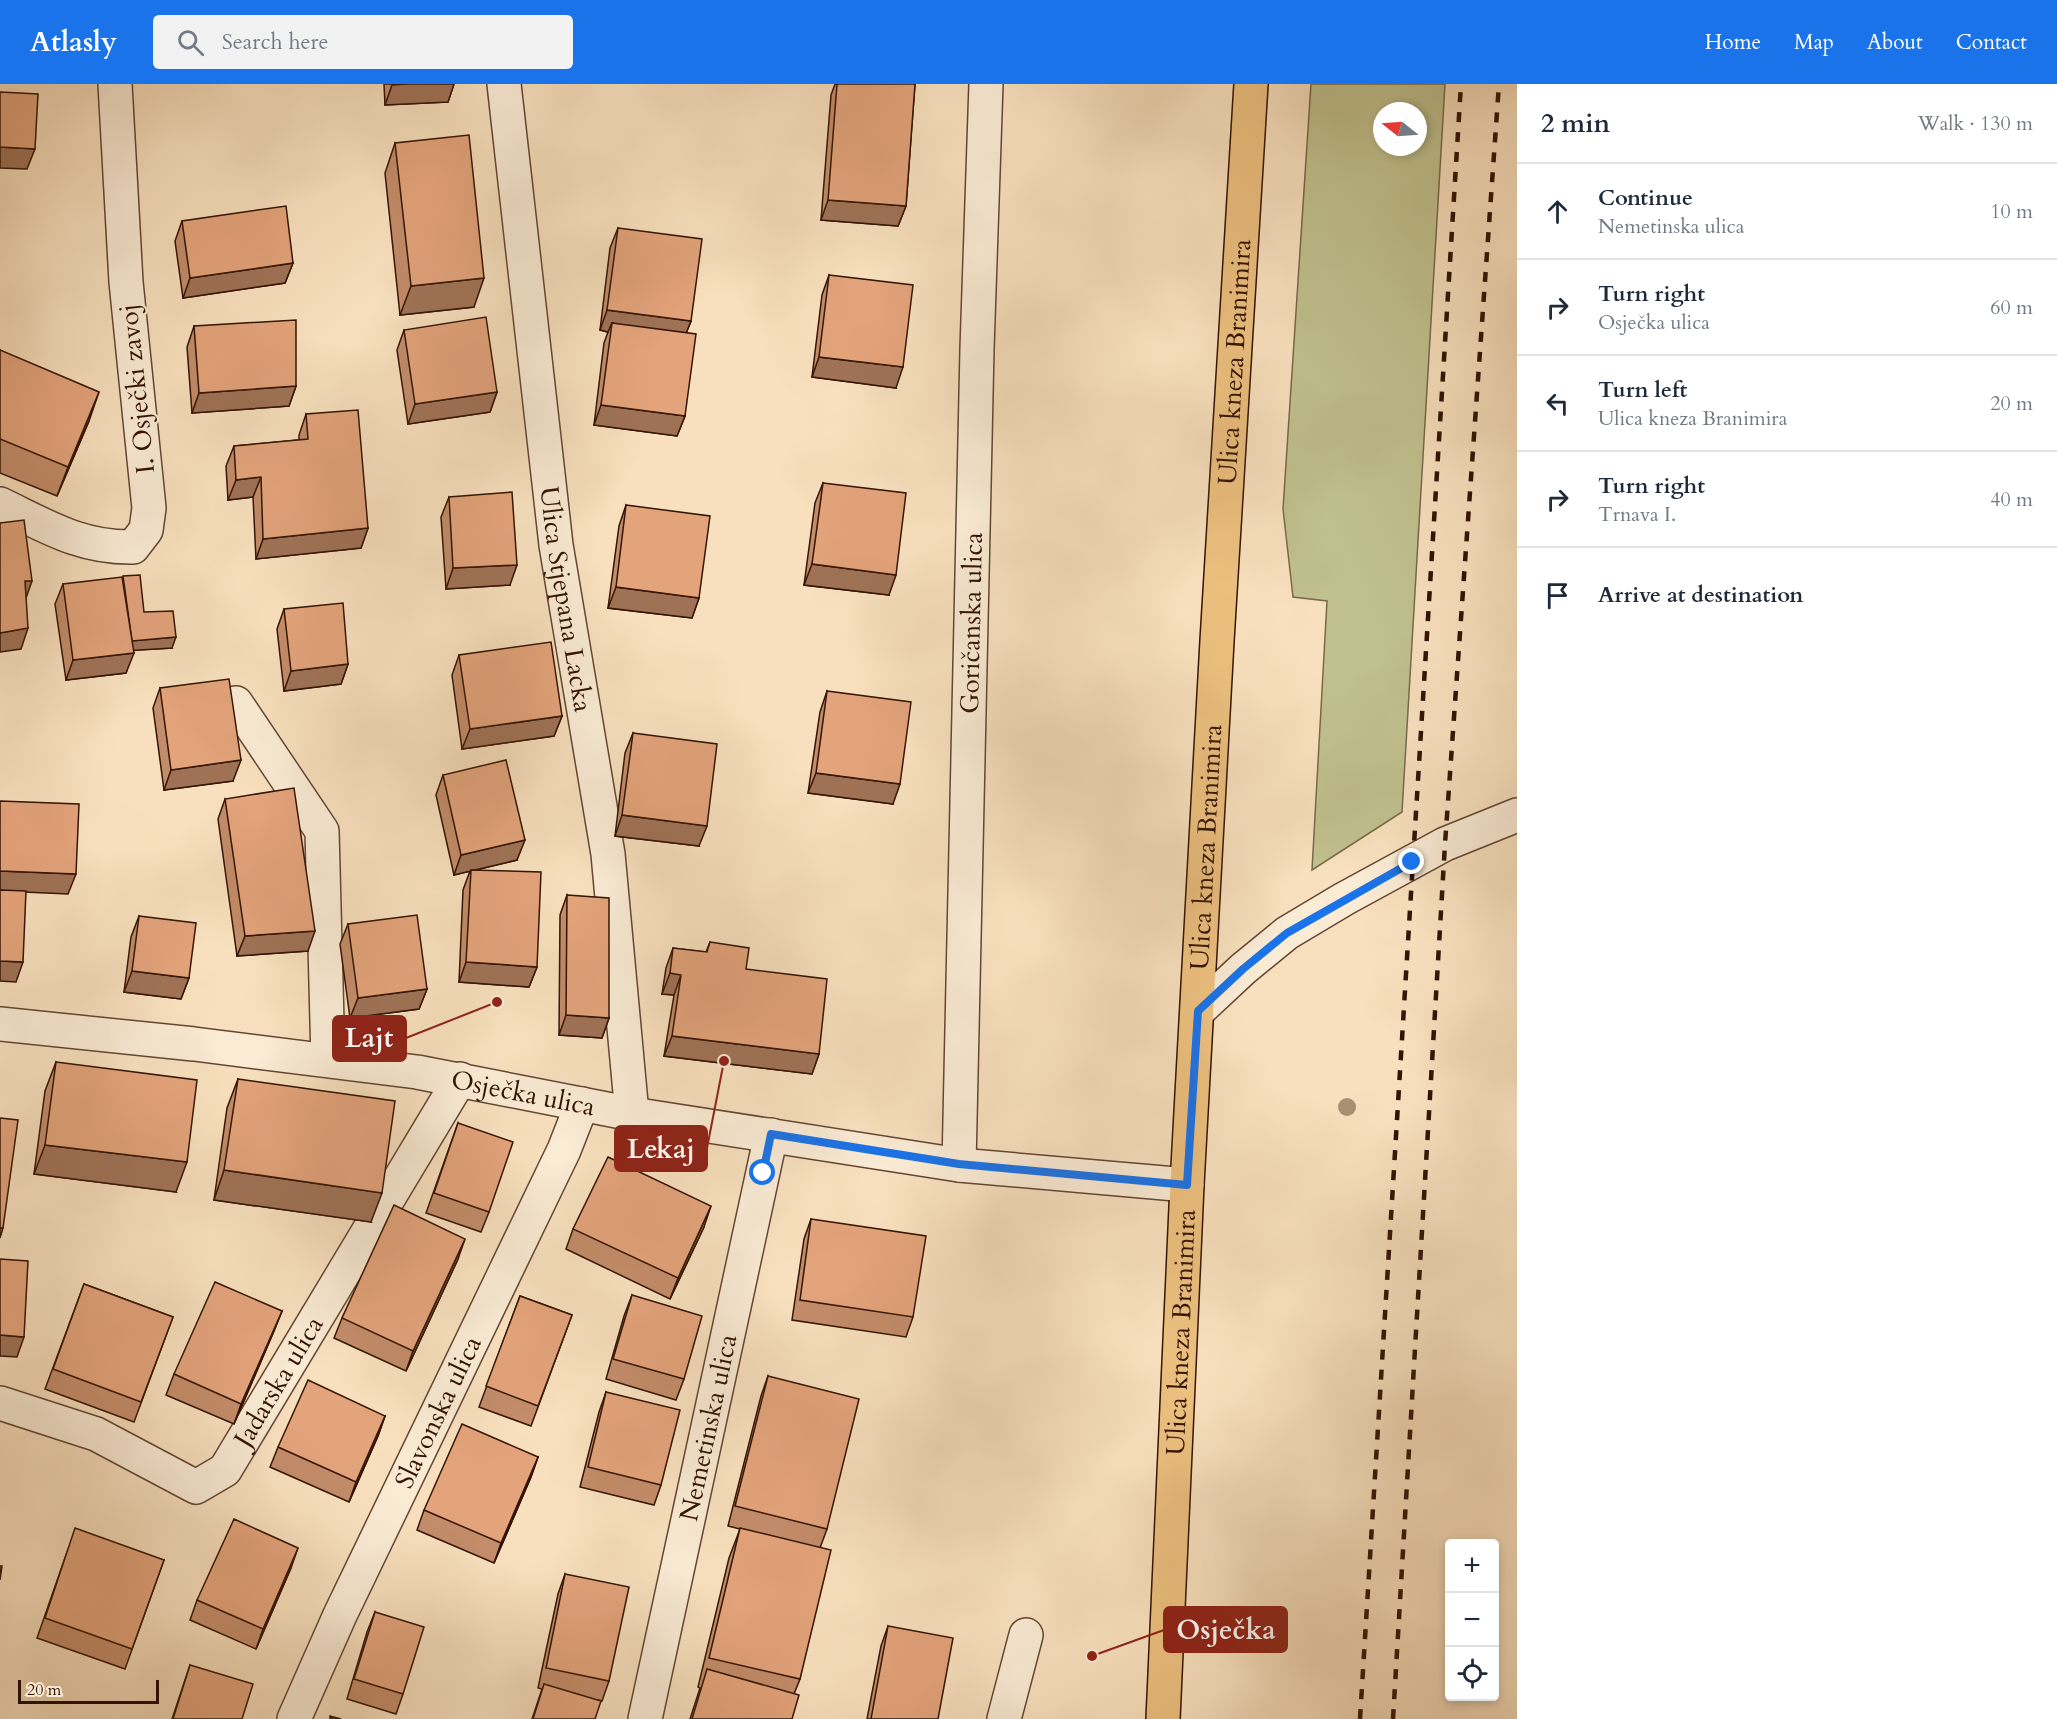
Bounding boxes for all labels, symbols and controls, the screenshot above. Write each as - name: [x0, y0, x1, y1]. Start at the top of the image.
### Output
- search box: [153, 15, 573, 69]
- text: Atlasly: [30, 23, 117, 61]
- icon: search: [174, 26, 207, 59]
- text: Search here: [222, 27, 328, 57]
- text: Home: [1705, 28, 1761, 57]
- text: Map: [1794, 28, 1834, 57]
- text: About: [1867, 28, 1923, 57]
- text: Contact: [1956, 28, 2027, 57]
- north arrow: [1373, 102, 1427, 156]
- text: 2 min: [1541, 106, 1610, 141]
- text: Walk · 130 m: [1918, 110, 2033, 137]
- text: Continue: [1598, 183, 1693, 213]
- icon: ahead: [1541, 195, 1574, 228]
- text: 10 m: [1990, 198, 2033, 225]
- text: Nemetinska ulica: [1598, 213, 1744, 240]
- street label: Ulica kneza Branimira: [1209, 238, 1259, 486]
- text: Turn right: [1598, 279, 1705, 309]
- icon: right: [1541, 291, 1574, 324]
- text: 60 m: [1990, 294, 2033, 321]
- street label: I. Osječki zavoj: [111, 303, 163, 475]
- text: Osječka ulica: [1598, 309, 1710, 336]
- text: Turn left: [1598, 375, 1687, 405]
- icon: left: [1541, 387, 1574, 420]
- text: 20 m: [1990, 390, 2033, 417]
- text: Ulica kneza Branimira: [1598, 405, 1787, 432]
- text: Turn right: [1598, 471, 1705, 501]
- icon: right: [1541, 483, 1574, 516]
- street label: Ulica Stjepana Lacka: [532, 485, 601, 715]
- text: 40 m: [1990, 486, 2033, 513]
- text: Trnava I.: [1598, 501, 1676, 528]
- street label: Goričanska ulica: [951, 532, 990, 714]
- icon: arrive: [1541, 579, 1574, 612]
- text: Arrive at destination: [1598, 580, 1803, 610]
- street label: Ulica kneza Branimira: [1181, 723, 1230, 971]
- route end: [1398, 848, 1424, 874]
- callout: Lajt: [333, 1016, 406, 1061]
- text: Lajt: [345, 1020, 394, 1057]
- street label: Osječka ulica: [448, 1062, 598, 1124]
- callout: Lekaj: [615, 1126, 707, 1171]
- text: Lekaj: [627, 1131, 695, 1168]
- route start: [749, 1159, 775, 1185]
- street label: Ulica kneza Branimira: [1157, 1209, 1203, 1456]
- street label: Jadarska ulica: [223, 1309, 331, 1457]
- street label: Slavonska ulica: [386, 1330, 489, 1494]
- street label: Nemetinska ulica: [671, 1331, 745, 1524]
- map controls: [1445, 1539, 1499, 1701]
- button: +: [1445, 1539, 1499, 1593]
- button: −: [1445, 1593, 1499, 1647]
- callout: Osječka: [1164, 1607, 1287, 1652]
- text: Osječka: [1176, 1612, 1276, 1649]
- button: locate: [1445, 1647, 1499, 1701]
- scale bar: [18, 1677, 159, 1704]
- text: 20 m: [27, 1679, 61, 1701]

